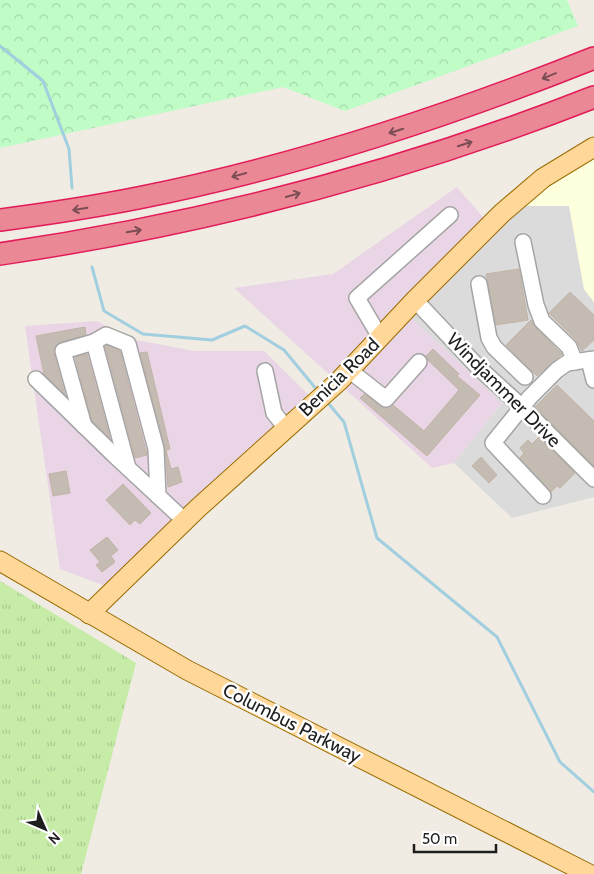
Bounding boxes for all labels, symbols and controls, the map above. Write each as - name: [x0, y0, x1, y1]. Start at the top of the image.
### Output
- one-way arrow: [542, 72, 557, 82]
- one-way arrow: [388, 126, 404, 136]
- one-way arrow: [457, 139, 473, 149]
- one-way arrow: [232, 171, 248, 180]
- one-way arrow: [284, 190, 300, 199]
- one-way arrow: [73, 204, 89, 214]
- one-way arrow: [126, 226, 142, 236]
- street label: Windjammer Drive: [442, 328, 566, 452]
- street label: Benicia Road: [294, 333, 384, 421]
- street label: Columbus Parkway: [219, 678, 365, 768]
- north arrow: [20, 804, 70, 854]
- scale bar: [414, 822, 496, 854]
- text: N: [44, 828, 64, 848]
- text: 50 m: [422, 830, 457, 848]

